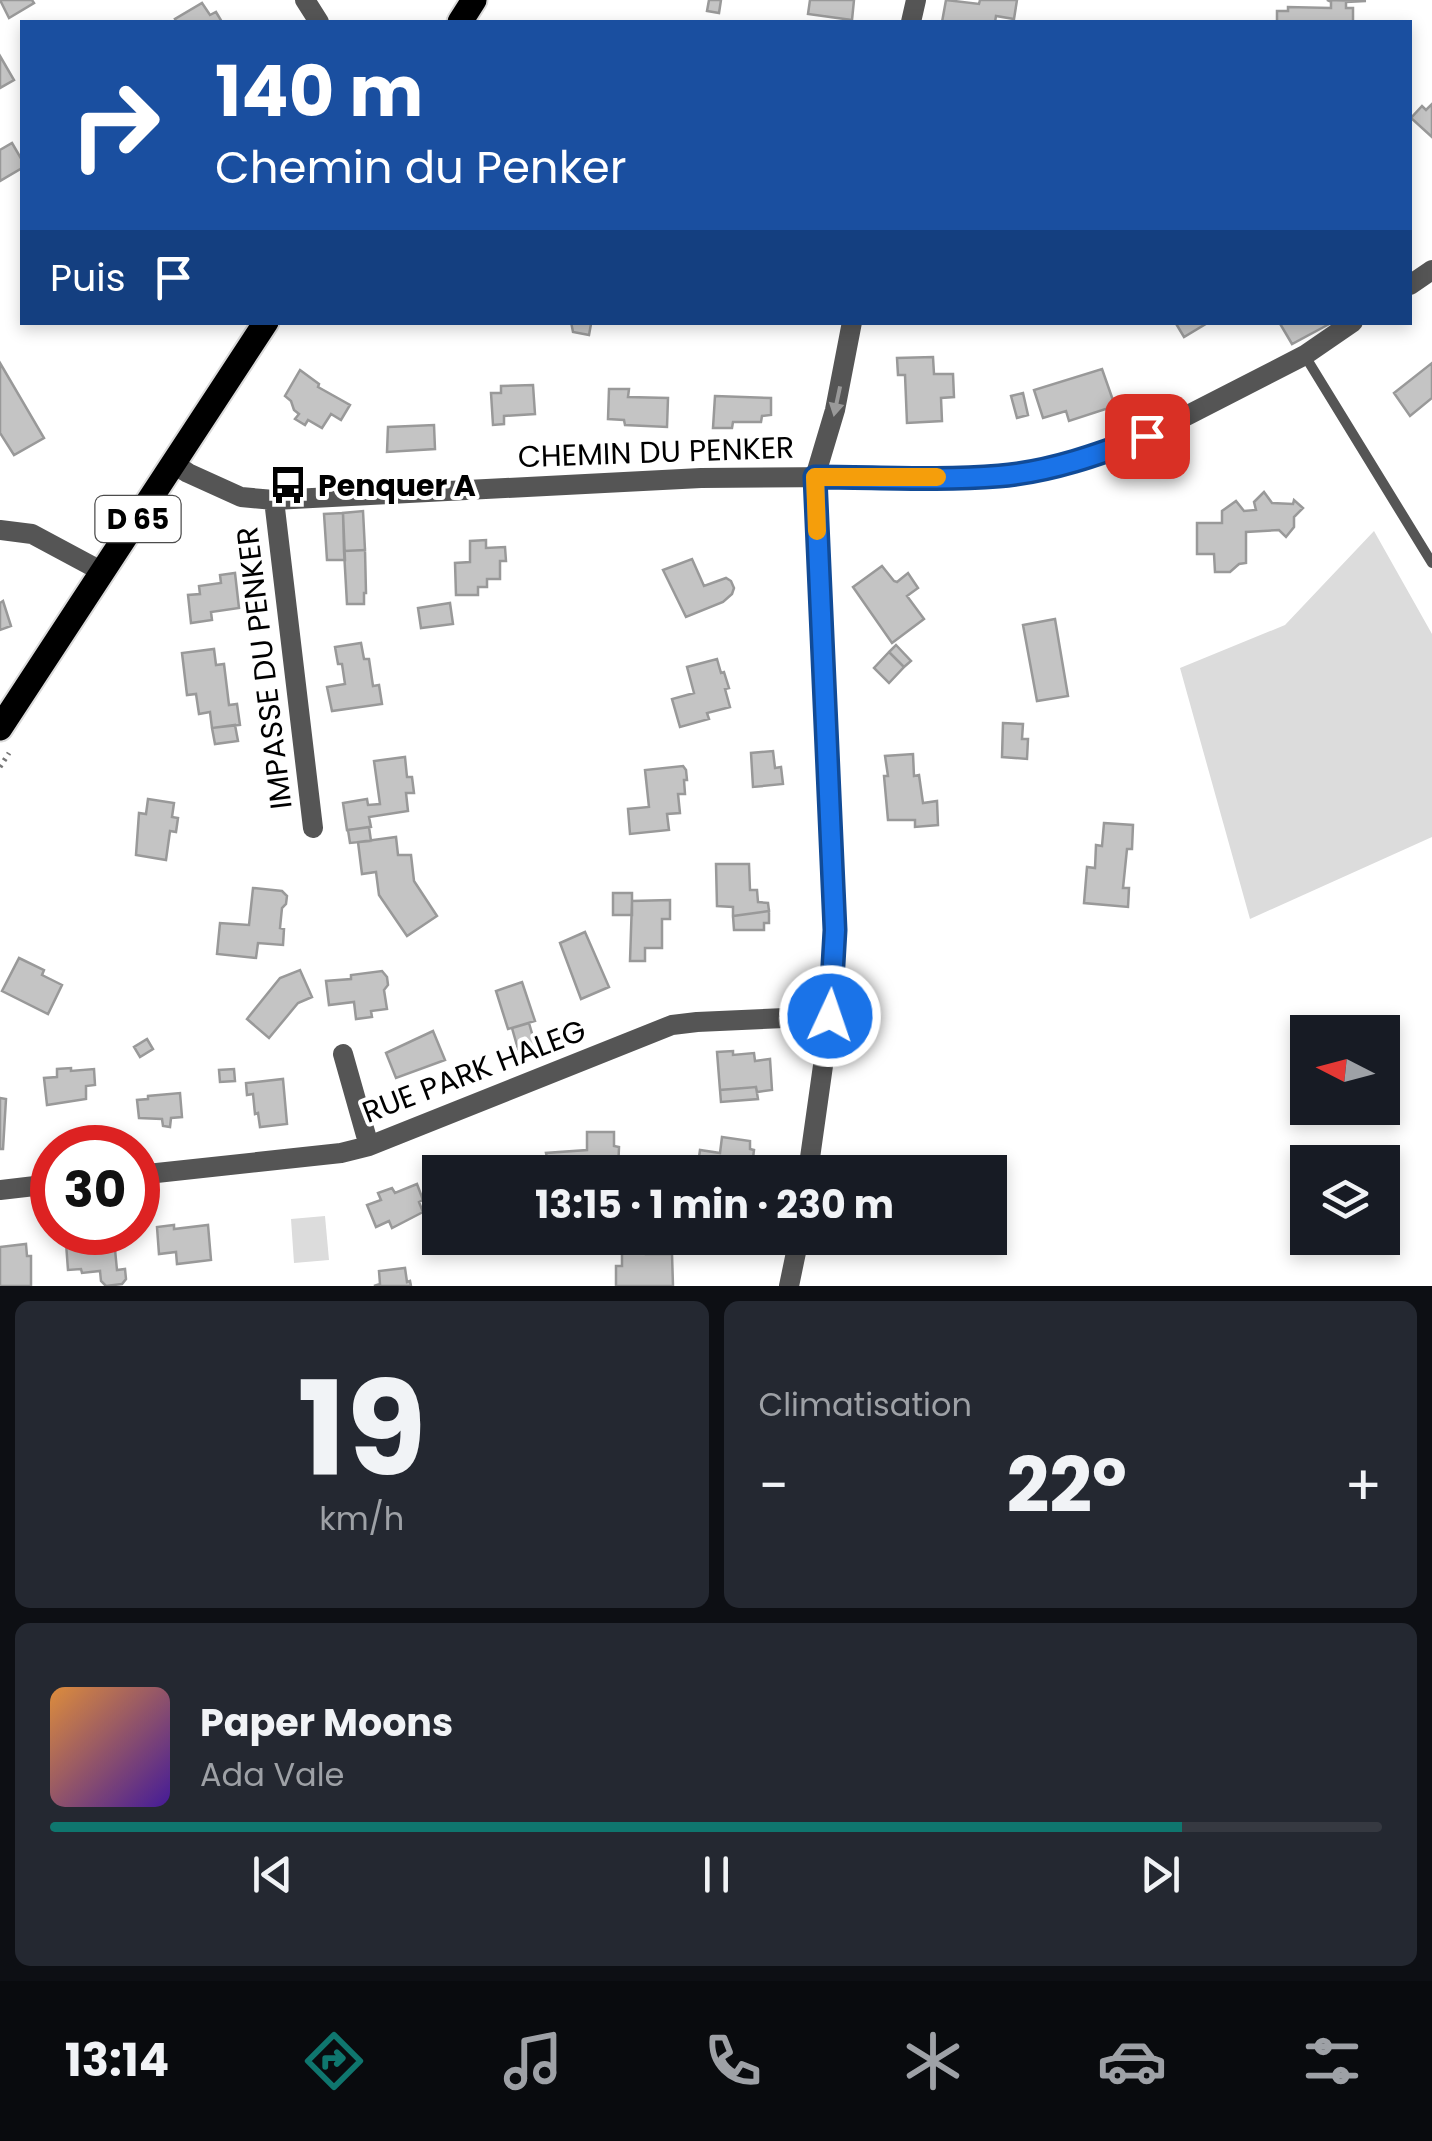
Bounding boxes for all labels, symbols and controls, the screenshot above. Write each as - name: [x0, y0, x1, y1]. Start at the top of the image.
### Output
- text: 140 m: [215, 42, 423, 141]
- icon: right: [50, 60, 180, 190]
- text: Chemin du Penker: [215, 136, 627, 199]
- icon: arrive: [146, 250, 201, 305]
- text: Puis: [50, 251, 126, 304]
- one-way arrow: [828, 386, 844, 417]
- pin: [1105, 394, 1190, 479]
- icon: arrive: [1120, 409, 1175, 464]
- street label: CHEMIN DU PENKER: [517, 426, 795, 478]
- bus stop icon: Penquer A: [267, 464, 309, 506]
- place label: Penquer A: [318, 464, 476, 507]
- road number: D 65: [96, 496, 180, 542]
- street label: IMPASSE DU PENKER: [225, 524, 303, 812]
- position arrow: [778, 964, 882, 1068]
- street label: RUE PARK HALEG: [356, 1009, 592, 1133]
- north arrow: [1290, 1015, 1400, 1125]
- map controls: [1290, 1015, 1400, 1255]
- speed limit sign: 30: [30, 1125, 160, 1255]
- button: layers: [1290, 1145, 1400, 1255]
- text: 13:15 · 1 min · 230 m: [535, 1178, 894, 1231]
- text: 19: [297, 1338, 426, 1521]
- text: Climatisation: [759, 1382, 972, 1427]
- text: 22°: [1006, 1433, 1127, 1538]
- text: −: [759, 1447, 789, 1524]
- text: +: [1344, 1447, 1382, 1524]
- text: km/h: [319, 1496, 404, 1541]
- text: Paper Moons: [200, 1696, 453, 1749]
- text: Ada Vale: [200, 1752, 344, 1797]
- icon: previous: [245, 1847, 300, 1902]
- icon: pause: [689, 1847, 744, 1902]
- icon: next: [1133, 1847, 1188, 1902]
- icon: directions: [299, 2026, 369, 2096]
- icon: music: [498, 2026, 568, 2096]
- icon: phone: [698, 2026, 768, 2096]
- icon: climate: [898, 2026, 968, 2096]
- icon: car: [1097, 2026, 1167, 2096]
- icon: filters: [1297, 2026, 1367, 2096]
- text: 13:14: [65, 2029, 169, 2092]

